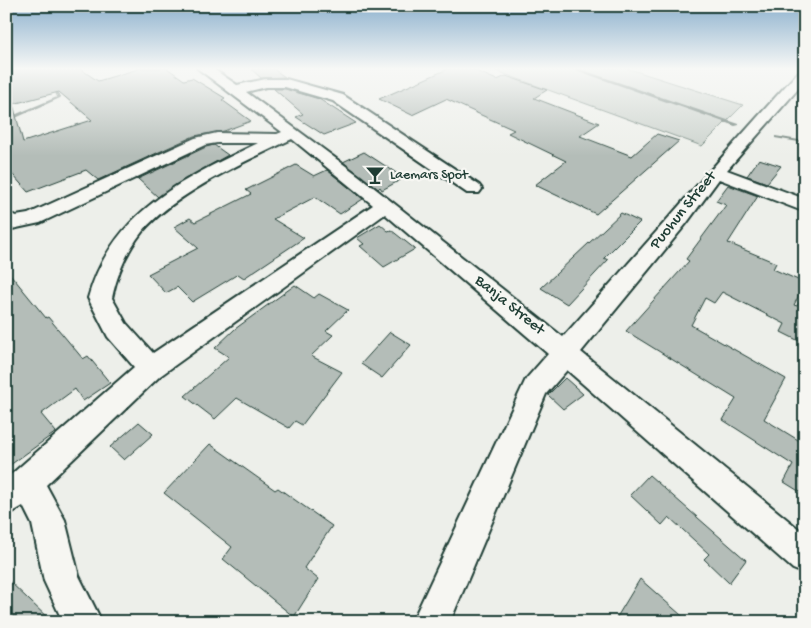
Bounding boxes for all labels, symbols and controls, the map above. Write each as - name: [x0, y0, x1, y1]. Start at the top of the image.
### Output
- bar icon: Laemars Spot: [364, 164, 386, 186]
- place label: Laemars Spot: [390, 167, 469, 184]
- street label: Puohun Street: [646, 167, 722, 255]
- street label: Banja Street: [469, 271, 549, 341]

